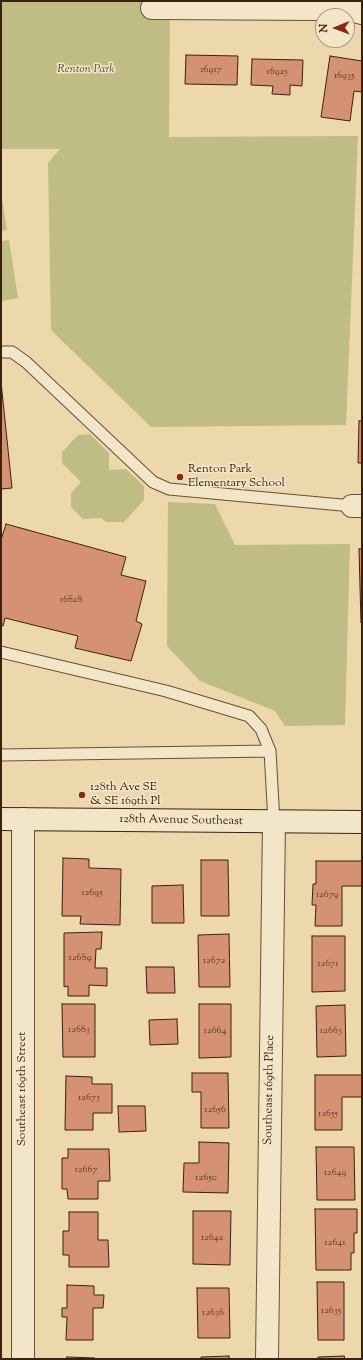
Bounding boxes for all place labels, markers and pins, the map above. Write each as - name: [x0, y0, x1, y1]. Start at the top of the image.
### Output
- place label: Renton Park Elementary School: [188, 463, 285, 491]
- marker: Renton Park Elementary School: [175, 472, 185, 482]
- place label: 128th Ave SE & SE 169th Pl: [90, 781, 161, 809]
- marker: 128th Ave SE & SE 169th Pl: [77, 790, 87, 800]

